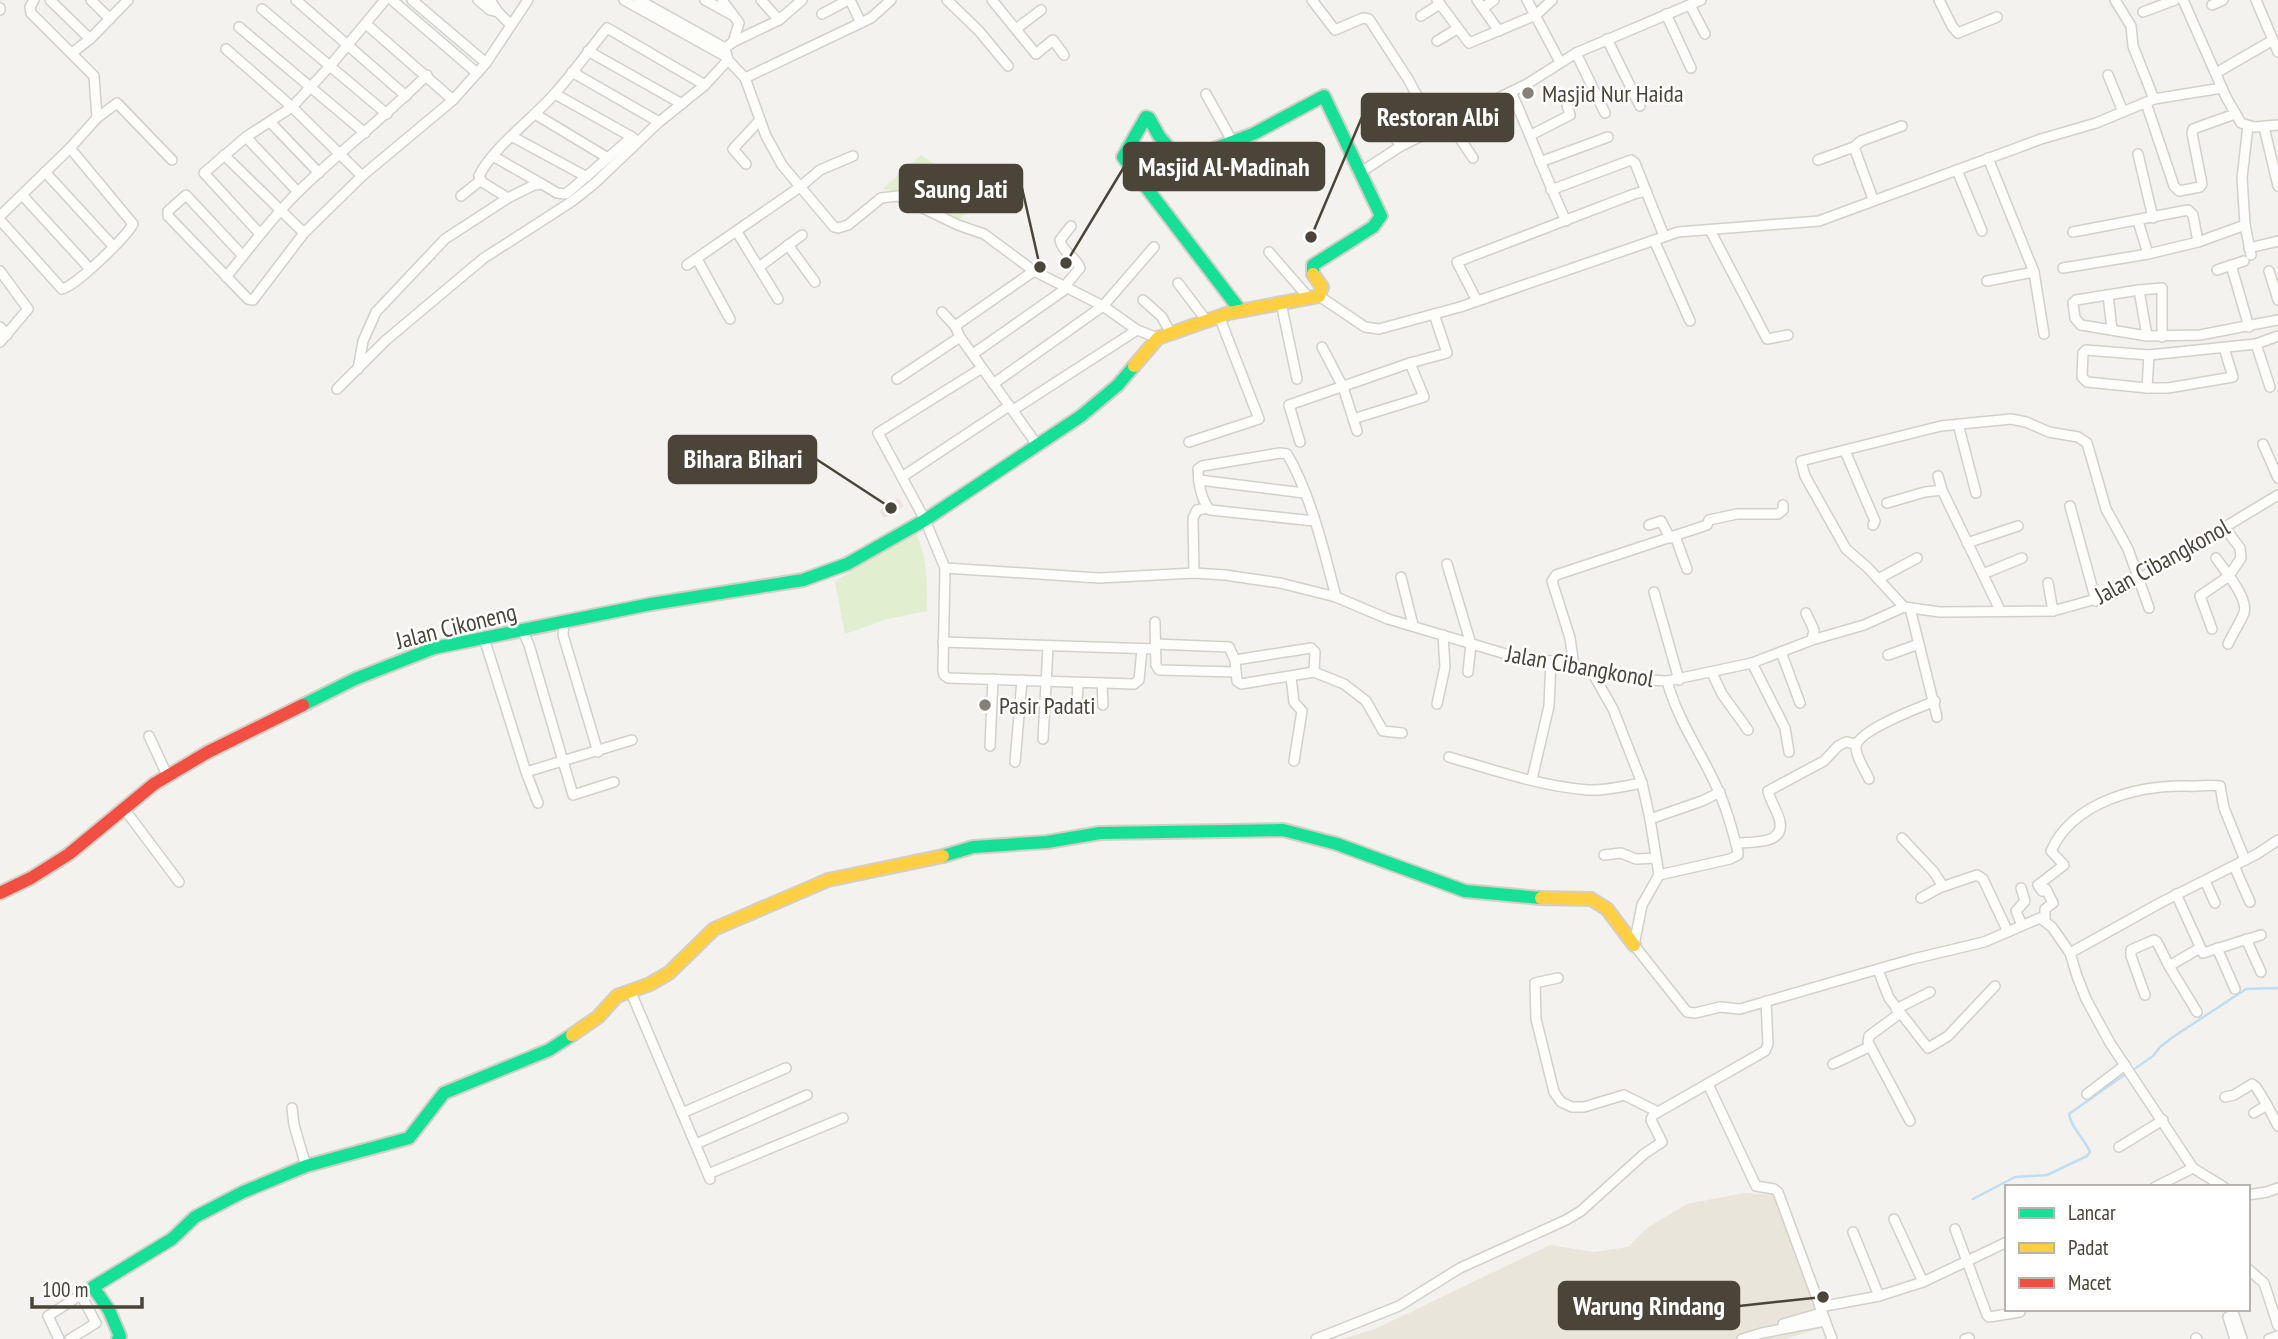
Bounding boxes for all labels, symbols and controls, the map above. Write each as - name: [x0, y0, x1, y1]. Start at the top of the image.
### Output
- place label: Masjid Nur Haida: [1542, 78, 1684, 109]
- marker: Masjid Nur Haida: [1520, 85, 1536, 101]
- callout: Restoran Albi: [1362, 94, 1513, 141]
- text: Restoran Albi: [1377, 100, 1499, 133]
- callout: Masjid Al-Madinah: [1124, 143, 1324, 190]
- text: Masjid Al-Madinah: [1138, 150, 1310, 183]
- callout: Saung Jati: [900, 165, 1022, 212]
- text: Saung Jati: [914, 172, 1008, 205]
- callout: Bihara Bihari: [669, 436, 816, 483]
- text: Bihara Bihari: [683, 442, 803, 475]
- street label: Jalan Cibangkonol: [2088, 511, 2235, 611]
- street label: Jalan Cikoneng: [392, 596, 520, 656]
- street label: Jalan Cibangkonol: [1503, 638, 1657, 694]
- place label: Pasir Padati: [999, 690, 1095, 721]
- marker: Pasir Padati: [977, 697, 993, 713]
- legend: [2005, 1185, 2250, 1311]
- text: Lancar: [2068, 1199, 2116, 1226]
- text: Padat: [2068, 1234, 2109, 1261]
- scale bar: [32, 1266, 142, 1310]
- text: Macet: [2068, 1269, 2112, 1296]
- text: 100 m: [42, 1276, 88, 1303]
- callout: Warung Rindang: [1559, 1282, 1739, 1329]
- text: Warung Rindang: [1572, 1289, 1725, 1322]

